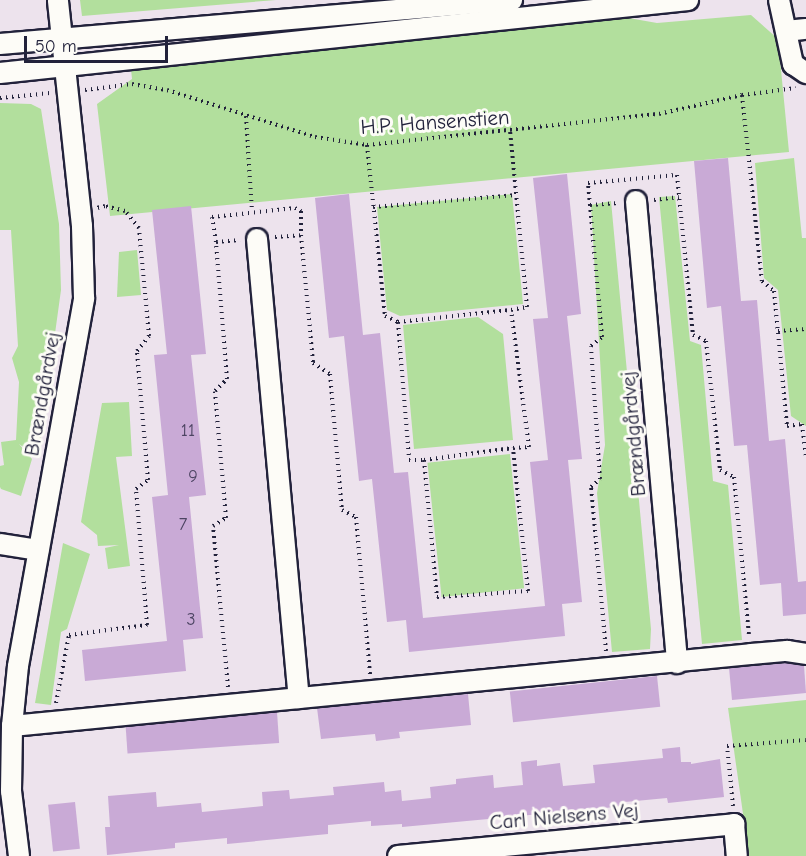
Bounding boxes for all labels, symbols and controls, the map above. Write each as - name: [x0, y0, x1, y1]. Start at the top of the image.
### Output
- scale bar: [27, 24, 171, 62]
- text: 50 m: [35, 36, 77, 57]
- street label: H.P. Hansenstien: [360, 104, 510, 140]
- street label: Brændgårdvej: [19, 330, 65, 458]
- street label: Brændgårdvej: [615, 370, 651, 498]
- house number: 11: [181, 420, 195, 442]
- house number: 9: [188, 466, 198, 488]
- house number: 7: [179, 514, 187, 536]
- house number: 3: [186, 609, 196, 631]
- street label: Carl Nielsens Vej: [488, 797, 640, 835]

